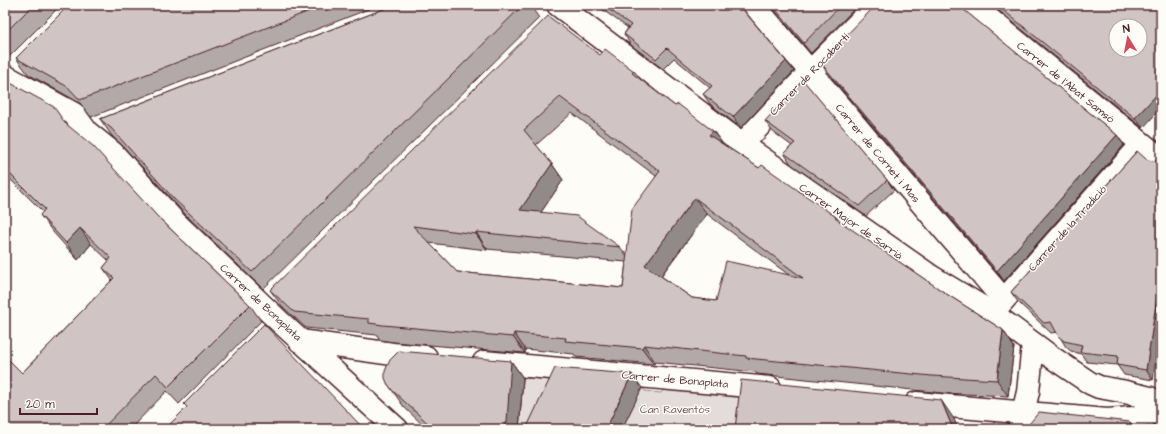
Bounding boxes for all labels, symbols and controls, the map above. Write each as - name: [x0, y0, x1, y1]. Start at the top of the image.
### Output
- north arrow: [1108, 18, 1148, 58]
- text: N: [1122, 21, 1131, 37]
- street label: Carrer de Rocabertí: [766, 30, 853, 119]
- street label: Carrer de l'Abat Samsó: [1014, 38, 1118, 127]
- street label: Carrer de Cornet i Mas: [832, 101, 924, 206]
- street label: Carrer Major de Sarrià: [796, 180, 906, 263]
- street label: Carrer de la Tradició: [1025, 182, 1110, 274]
- street label: Carrer de Bonaplata: [217, 261, 305, 344]
- street label: Carrer de Bonaplata: [621, 367, 729, 392]
- scale bar: [20, 390, 97, 416]
- text: 20 m: [26, 396, 55, 413]
- park label: Can Raventós: [640, 402, 710, 417]

